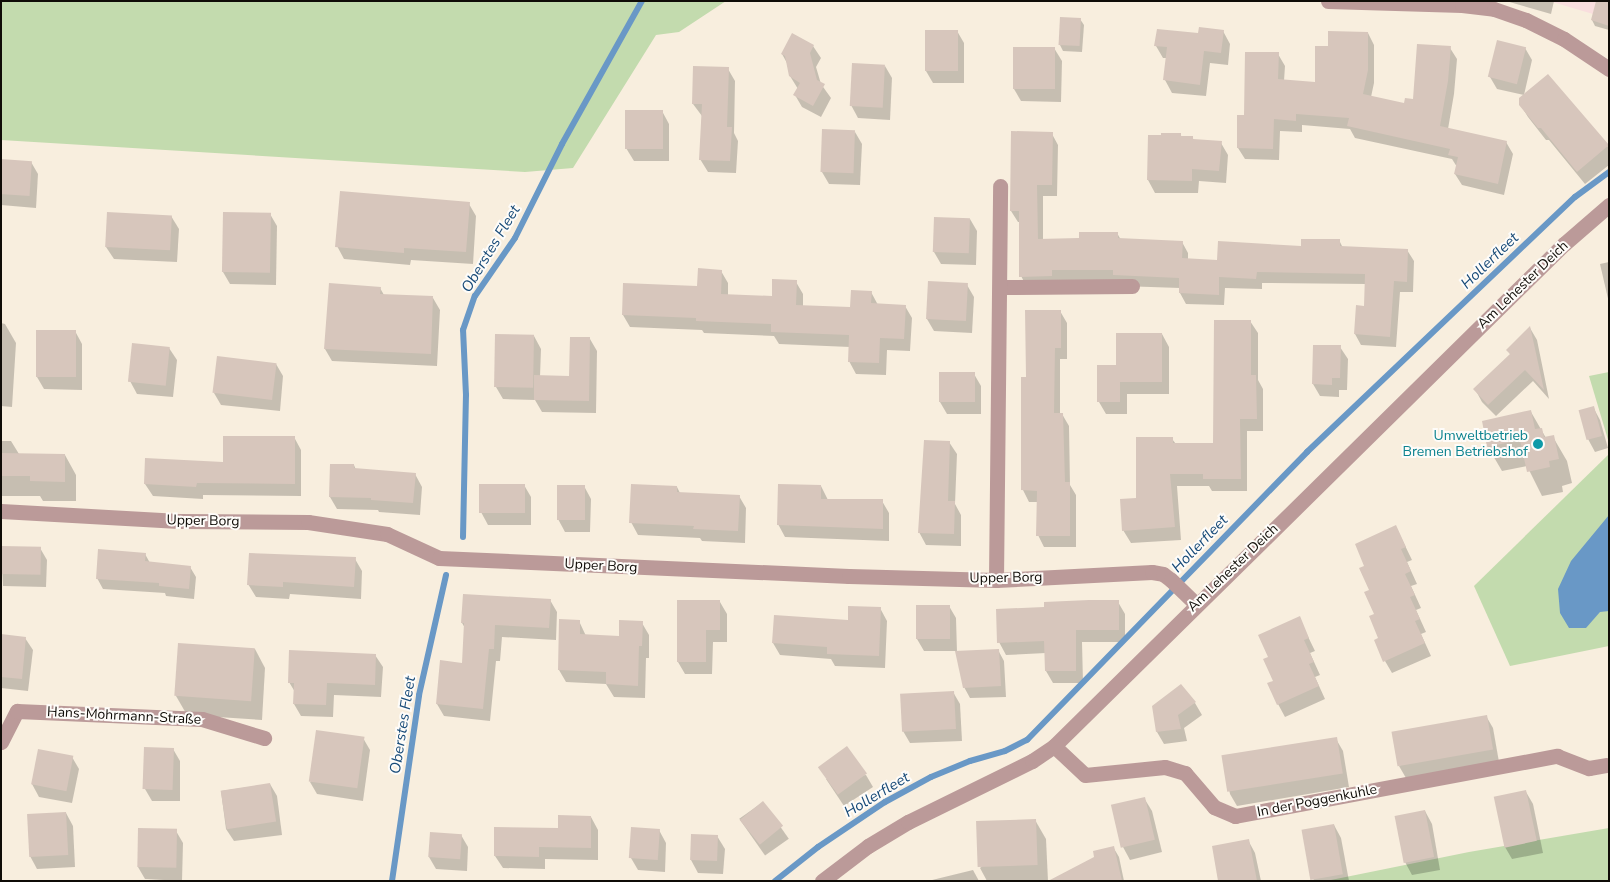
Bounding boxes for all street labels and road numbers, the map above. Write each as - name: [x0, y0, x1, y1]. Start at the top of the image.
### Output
- street label: Am Lehester Deich: [1474, 238, 1572, 332]
- street label: Upper Borg: [166, 512, 240, 530]
- street label: Am Lehester Deich: [1184, 521, 1282, 615]
- street label: Upper Borg: [564, 556, 638, 576]
- street label: Upper Borg: [969, 569, 1043, 587]
- street label: Hans-Mohrmann-Straße: [47, 704, 201, 728]
- street label: In der Poggenkuhle: [1256, 781, 1378, 821]

